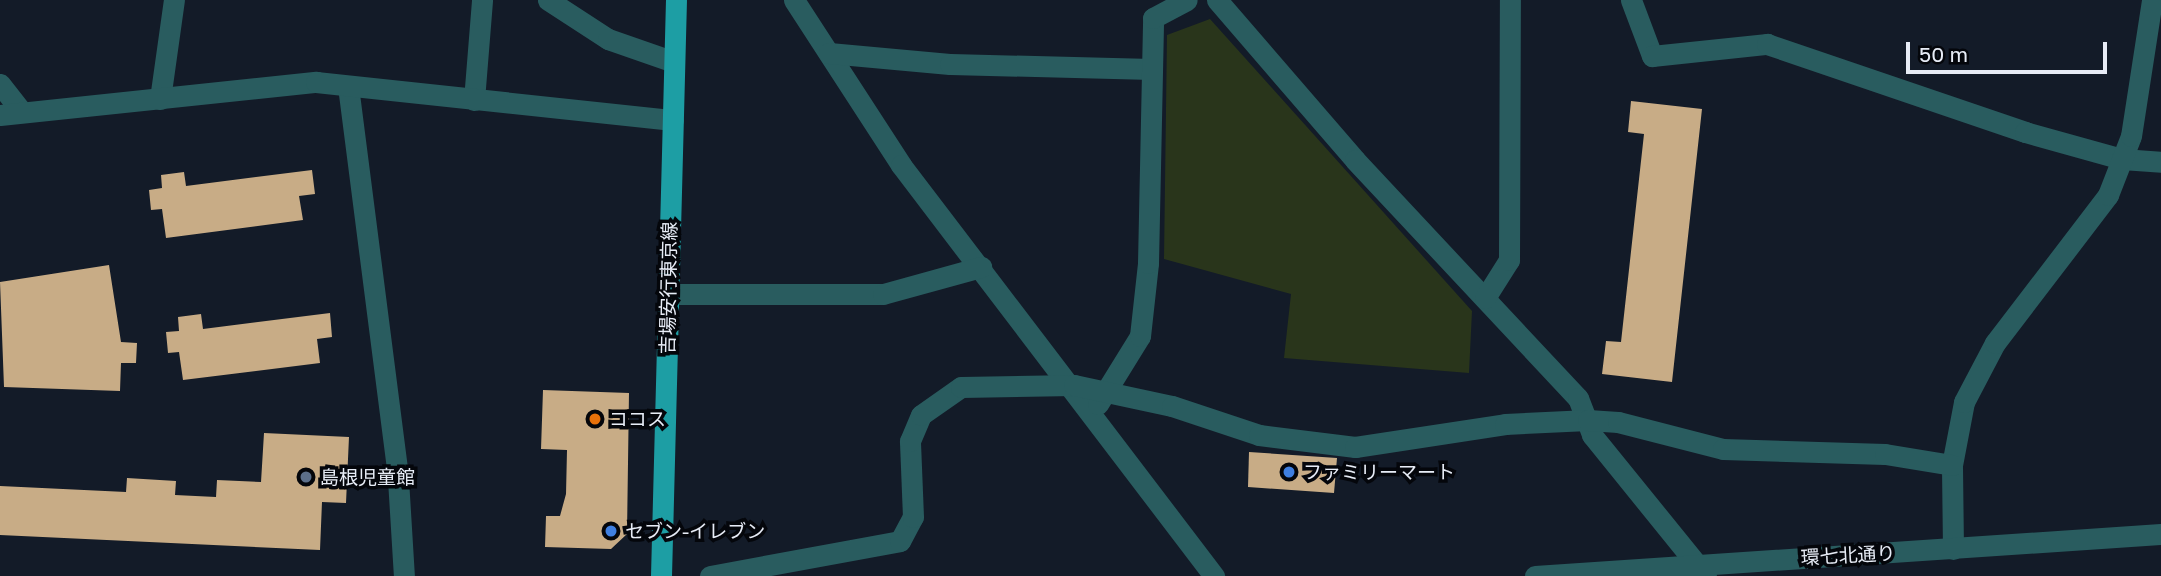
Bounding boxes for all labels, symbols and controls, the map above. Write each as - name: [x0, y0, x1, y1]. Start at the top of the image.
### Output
- scale bar: [1909, 28, 2110, 72]
- text: 50 m: [1919, 41, 1968, 67]
- street label: 吉場安行東京線: [655, 221, 681, 355]
- place label: ココス: [609, 408, 666, 430]
- marker: ココス: [587, 411, 603, 427]
- place label: ファミリーマート: [1303, 461, 1455, 483]
- marker: ファミリーマート: [1281, 464, 1297, 480]
- place label: 島根児童館: [320, 466, 415, 488]
- marker: 島根児童館: [298, 469, 314, 485]
- place label: セブン-イレブン: [625, 520, 765, 542]
- marker: セブン-イレブン: [603, 523, 619, 539]
- street label: 環七北通り: [1800, 541, 1896, 569]

